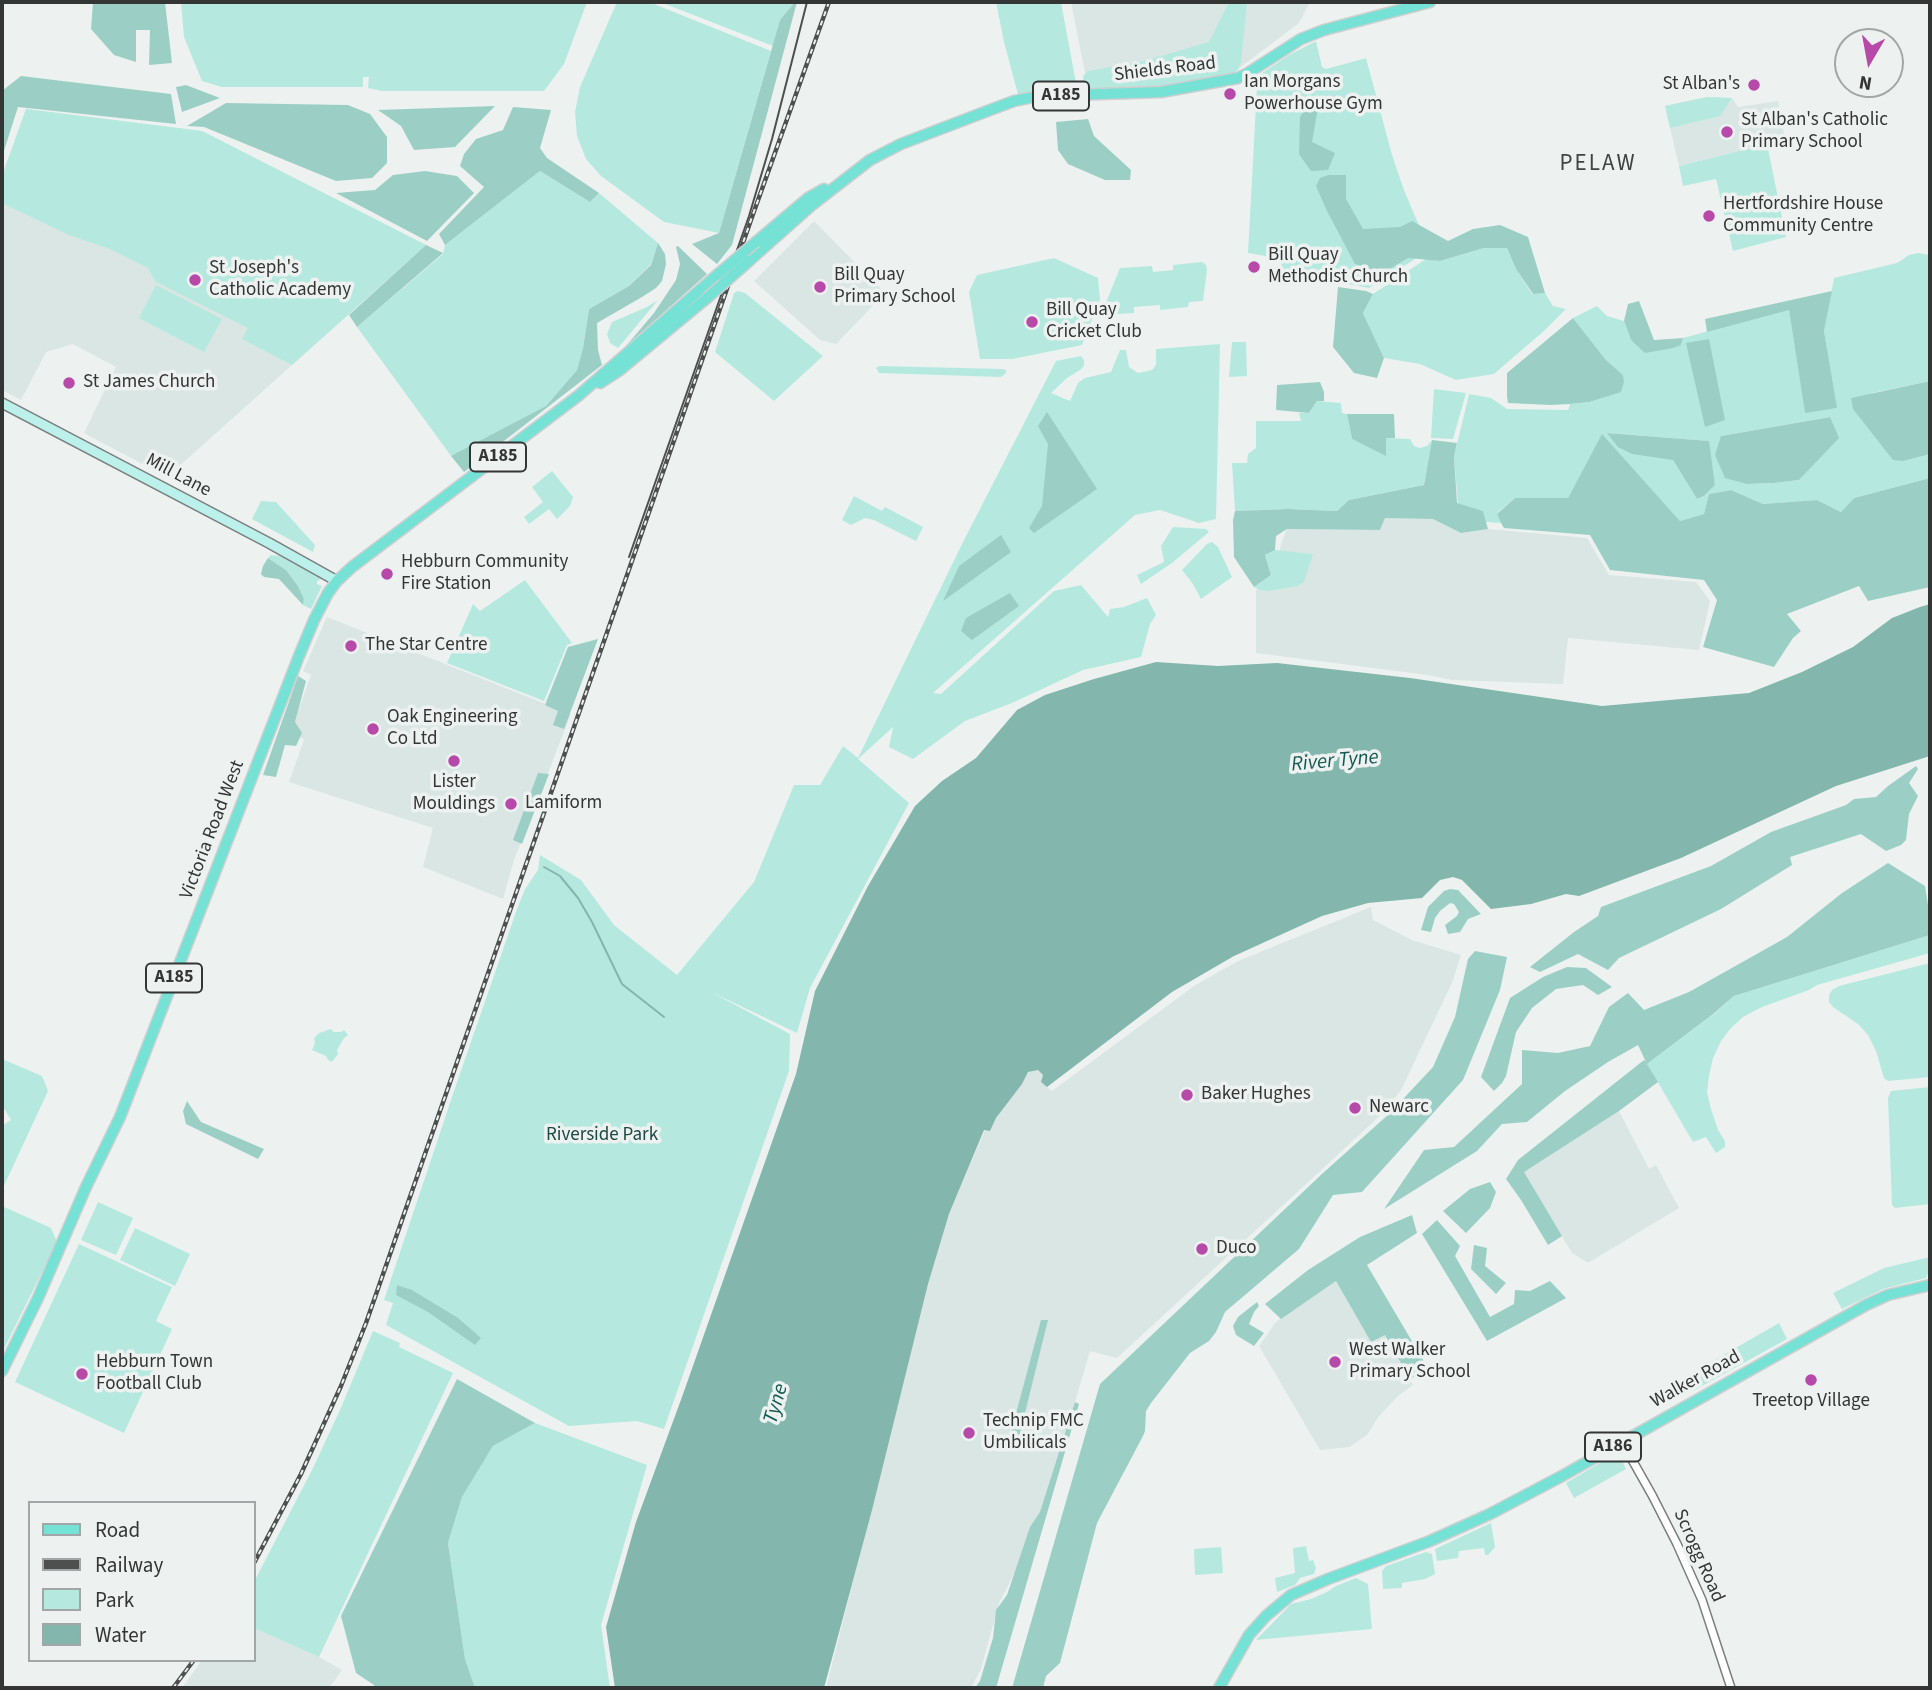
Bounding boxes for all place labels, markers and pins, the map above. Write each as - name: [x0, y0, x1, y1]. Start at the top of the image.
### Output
- place label: Ian Morgans Powerhouse Gym: [1244, 72, 1383, 116]
- place label: St Alban's: [1662, 74, 1740, 96]
- marker: St Alban's: [1746, 77, 1762, 93]
- marker: Ian Morgans Powerhouse Gym: [1222, 86, 1238, 102]
- place label: St Alban's Catholic Primary School: [1741, 110, 1888, 154]
- marker: St Alban's Catholic Primary School: [1719, 124, 1735, 140]
- place label: Hertfordshire House Community Centre: [1723, 194, 1883, 238]
- marker: Hertfordshire House Community Centre: [1701, 208, 1717, 224]
- place label: Bill Quay Methodist Church: [1268, 245, 1408, 289]
- place label: St Joseph's Catholic Academy: [209, 258, 351, 302]
- marker: Bill Quay Methodist Church: [1246, 259, 1262, 275]
- place label: Bill Quay Primary School: [834, 265, 956, 309]
- marker: St Joseph's Catholic Academy: [187, 272, 203, 288]
- marker: Bill Quay Primary School: [812, 279, 828, 295]
- place label: Bill Quay Cricket Club: [1046, 300, 1142, 344]
- marker: Bill Quay Cricket Club: [1024, 314, 1040, 330]
- place label: St James Church: [83, 372, 215, 394]
- marker: St James Church: [61, 375, 77, 391]
- place label: Hebburn Community Fire Station: [401, 552, 568, 596]
- marker: Hebburn Community Fire Station: [379, 566, 395, 582]
- place label: The Star Centre: [365, 635, 487, 657]
- marker: The Star Centre: [343, 638, 359, 654]
- place label: Oak Engineering Co Ltd: [387, 707, 518, 751]
- marker: Oak Engineering Co Ltd: [365, 721, 381, 737]
- marker: Lister Mouldings: [446, 753, 462, 769]
- place label: Lister Mouldings: [413, 772, 495, 816]
- place label: Lamiform: [525, 793, 602, 815]
- marker: Lamiform: [503, 796, 519, 812]
- place label: Baker Hughes: [1201, 1084, 1311, 1106]
- marker: Baker Hughes: [1179, 1087, 1195, 1103]
- place label: Newarc: [1369, 1097, 1429, 1119]
- marker: Newarc: [1347, 1100, 1363, 1116]
- place label: Duco: [1216, 1238, 1257, 1260]
- marker: Duco: [1194, 1241, 1210, 1257]
- place label: West Walker Primary School: [1349, 1340, 1471, 1384]
- place label: Hebburn Town Football Club: [96, 1352, 213, 1396]
- marker: West Walker Primary School: [1327, 1354, 1343, 1370]
- marker: Hebburn Town Football Club: [74, 1366, 90, 1382]
- marker: Treetop Village: [1803, 1372, 1819, 1388]
- place label: Treetop Village: [1752, 1391, 1870, 1413]
- place label: Technip FMC Umbilicals: [983, 1411, 1084, 1455]
- marker: Technip FMC Umbilicals: [961, 1425, 977, 1441]

